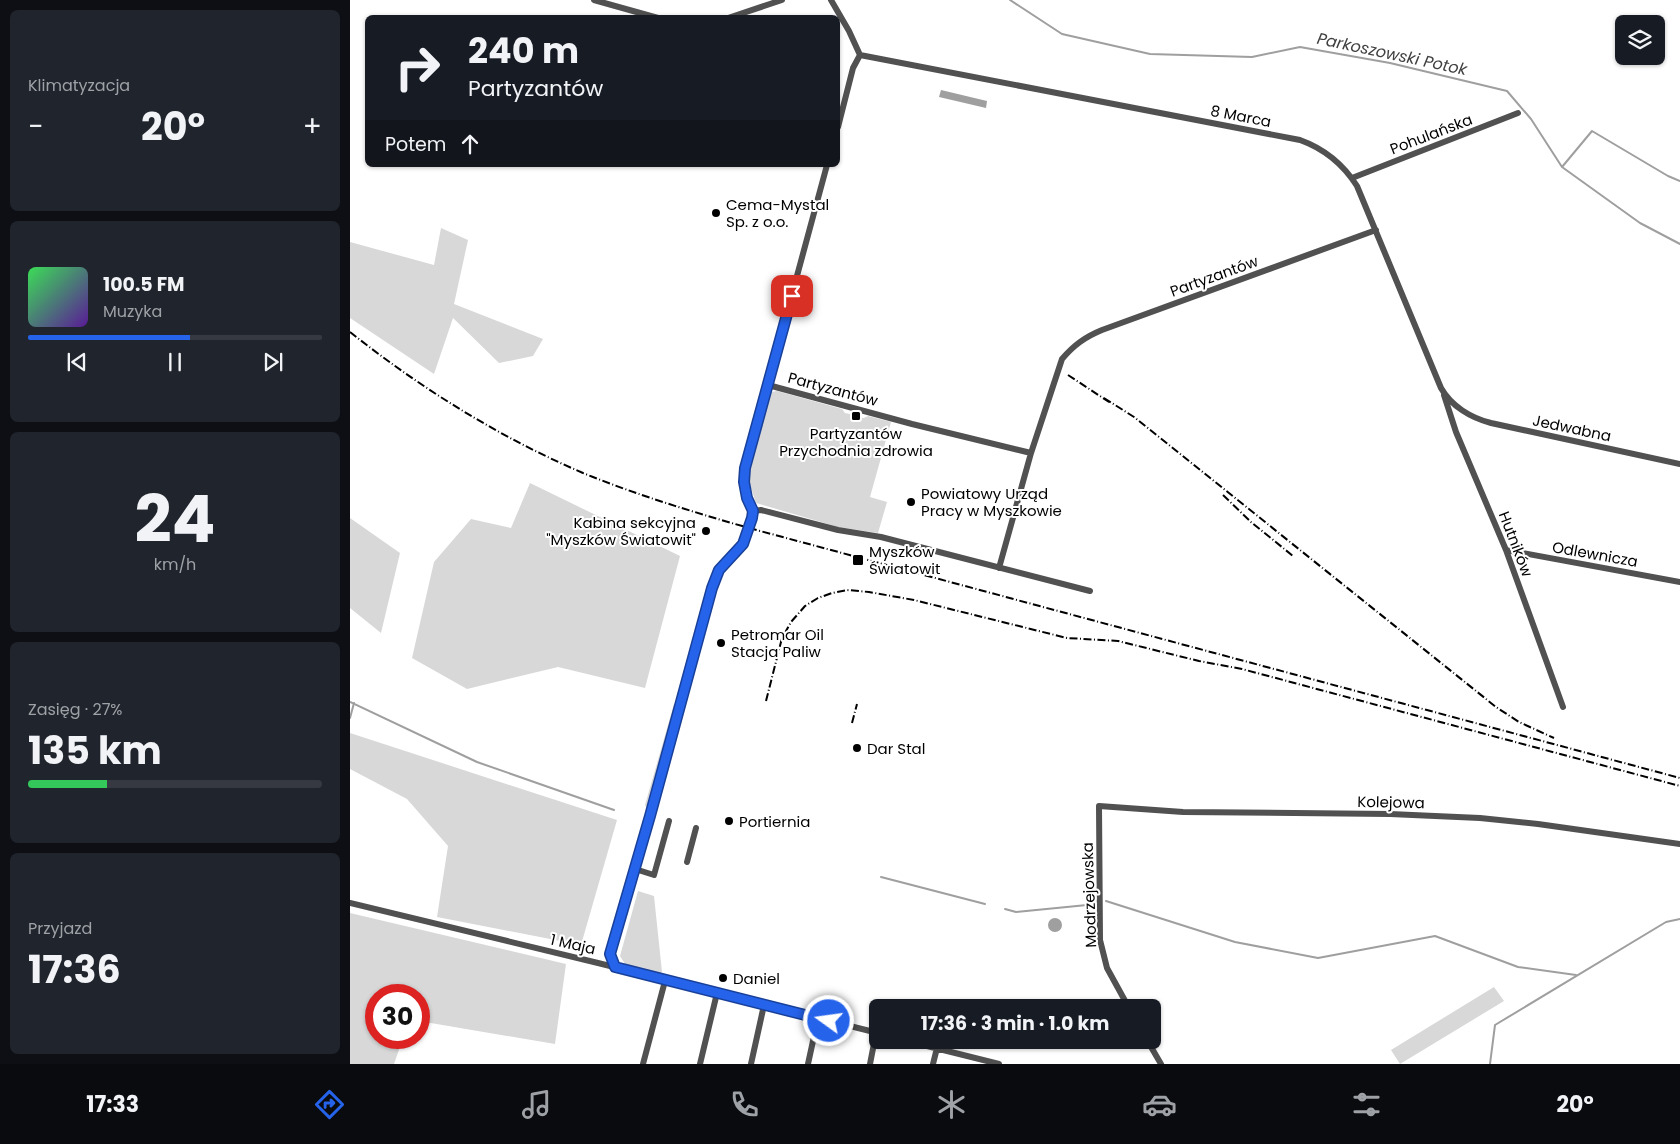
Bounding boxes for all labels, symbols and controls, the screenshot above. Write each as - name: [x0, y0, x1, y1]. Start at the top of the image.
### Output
- map controls: [1615, 15, 1665, 65]
- button: layers: [1615, 15, 1665, 65]
- text: 240 m: [468, 26, 579, 75]
- water label: Parkoszowski Potok: [1315, 27, 1470, 81]
- icon: right: [385, 35, 450, 100]
- text: Partyzantów: [468, 73, 603, 104]
- text: Klimatyzacja: [28, 74, 130, 97]
- text: 20°: [141, 100, 205, 153]
- street label: 8 Marca: [1209, 100, 1273, 132]
- text: −: [28, 107, 43, 146]
- text: +: [303, 107, 322, 146]
- street label: Pohulańska: [1387, 109, 1475, 159]
- icon: ahead: [456, 130, 484, 158]
- text: Potem: [385, 131, 446, 158]
- place label: Cema-Mystal Sp. z o.o.: [726, 194, 829, 232]
- marker: Cema-Mystal Sp. z o.o.: [710, 207, 722, 219]
- street label: Partyzantów: [1167, 250, 1262, 302]
- text: 100.5 FM: [103, 271, 185, 298]
- pin: [771, 275, 813, 317]
- icon: arrive: [778, 282, 806, 310]
- text: Muzyka: [103, 300, 162, 323]
- icon: previous: [63, 348, 91, 376]
- icon: pause: [161, 348, 189, 376]
- icon: next: [259, 348, 287, 376]
- street label: Partyzantów: [786, 367, 881, 411]
- street label: Jedwabna: [1531, 409, 1613, 447]
- marker: Partyzantów Przychodnia zdrowia: [850, 410, 862, 422]
- place label: Partyzantów Przychodnia zdrowia: [779, 423, 933, 461]
- text: 24: [134, 474, 216, 565]
- place label: Powiatowy Urząd Pracy w Myszkowie: [921, 483, 1062, 521]
- marker: Powiatowy Urząd Pracy w Myszkowie: [905, 496, 917, 508]
- street label: Hutników: [1494, 508, 1538, 580]
- place label: Kabina sekcyjna "Myszków Światowit": [546, 512, 696, 550]
- marker: Kabina sekcyjna "Myszków Światowit": [700, 525, 712, 537]
- street label: Odlewnicza: [1551, 536, 1639, 572]
- place label: Myszków Światowit: [869, 541, 940, 579]
- text: km/h: [154, 553, 196, 576]
- marker: Myszków Światowit: [851, 553, 865, 567]
- place label: Petromar Oil Stacja Paliw: [731, 624, 824, 662]
- marker: Petromar Oil Stacja Paliw: [715, 637, 727, 649]
- text: Zasięg · 27%: [28, 698, 123, 721]
- text: 135 km: [28, 724, 162, 777]
- place label: Dar Stal: [867, 738, 925, 759]
- marker: Dar Stal: [851, 742, 863, 754]
- street label: Kolejowa: [1357, 791, 1425, 813]
- place label: Portiernia: [739, 811, 810, 832]
- marker: Portiernia: [723, 815, 735, 827]
- street label: Modrzejowska: [1077, 842, 1101, 948]
- text: Przyjazd: [28, 917, 92, 940]
- street label: 1 Maja: [548, 929, 598, 959]
- text: 17:36: [28, 943, 121, 996]
- place label: Daniel: [733, 968, 780, 989]
- marker: Daniel: [717, 972, 729, 984]
- speed limit sign: 30: [365, 984, 430, 1049]
- position arrow: [802, 994, 854, 1046]
- text: 17:36 · 3 min · 1.0 km: [921, 1010, 1109, 1037]
- icon: directions: [312, 1087, 347, 1122]
- icon: music: [519, 1087, 554, 1122]
- icon: phone: [727, 1087, 762, 1122]
- icon: climate: [934, 1087, 969, 1122]
- icon: car: [1142, 1087, 1177, 1122]
- icon: filters: [1349, 1087, 1384, 1122]
- text: 17:33: [86, 1089, 139, 1120]
- text: 20°: [1557, 1089, 1594, 1120]

